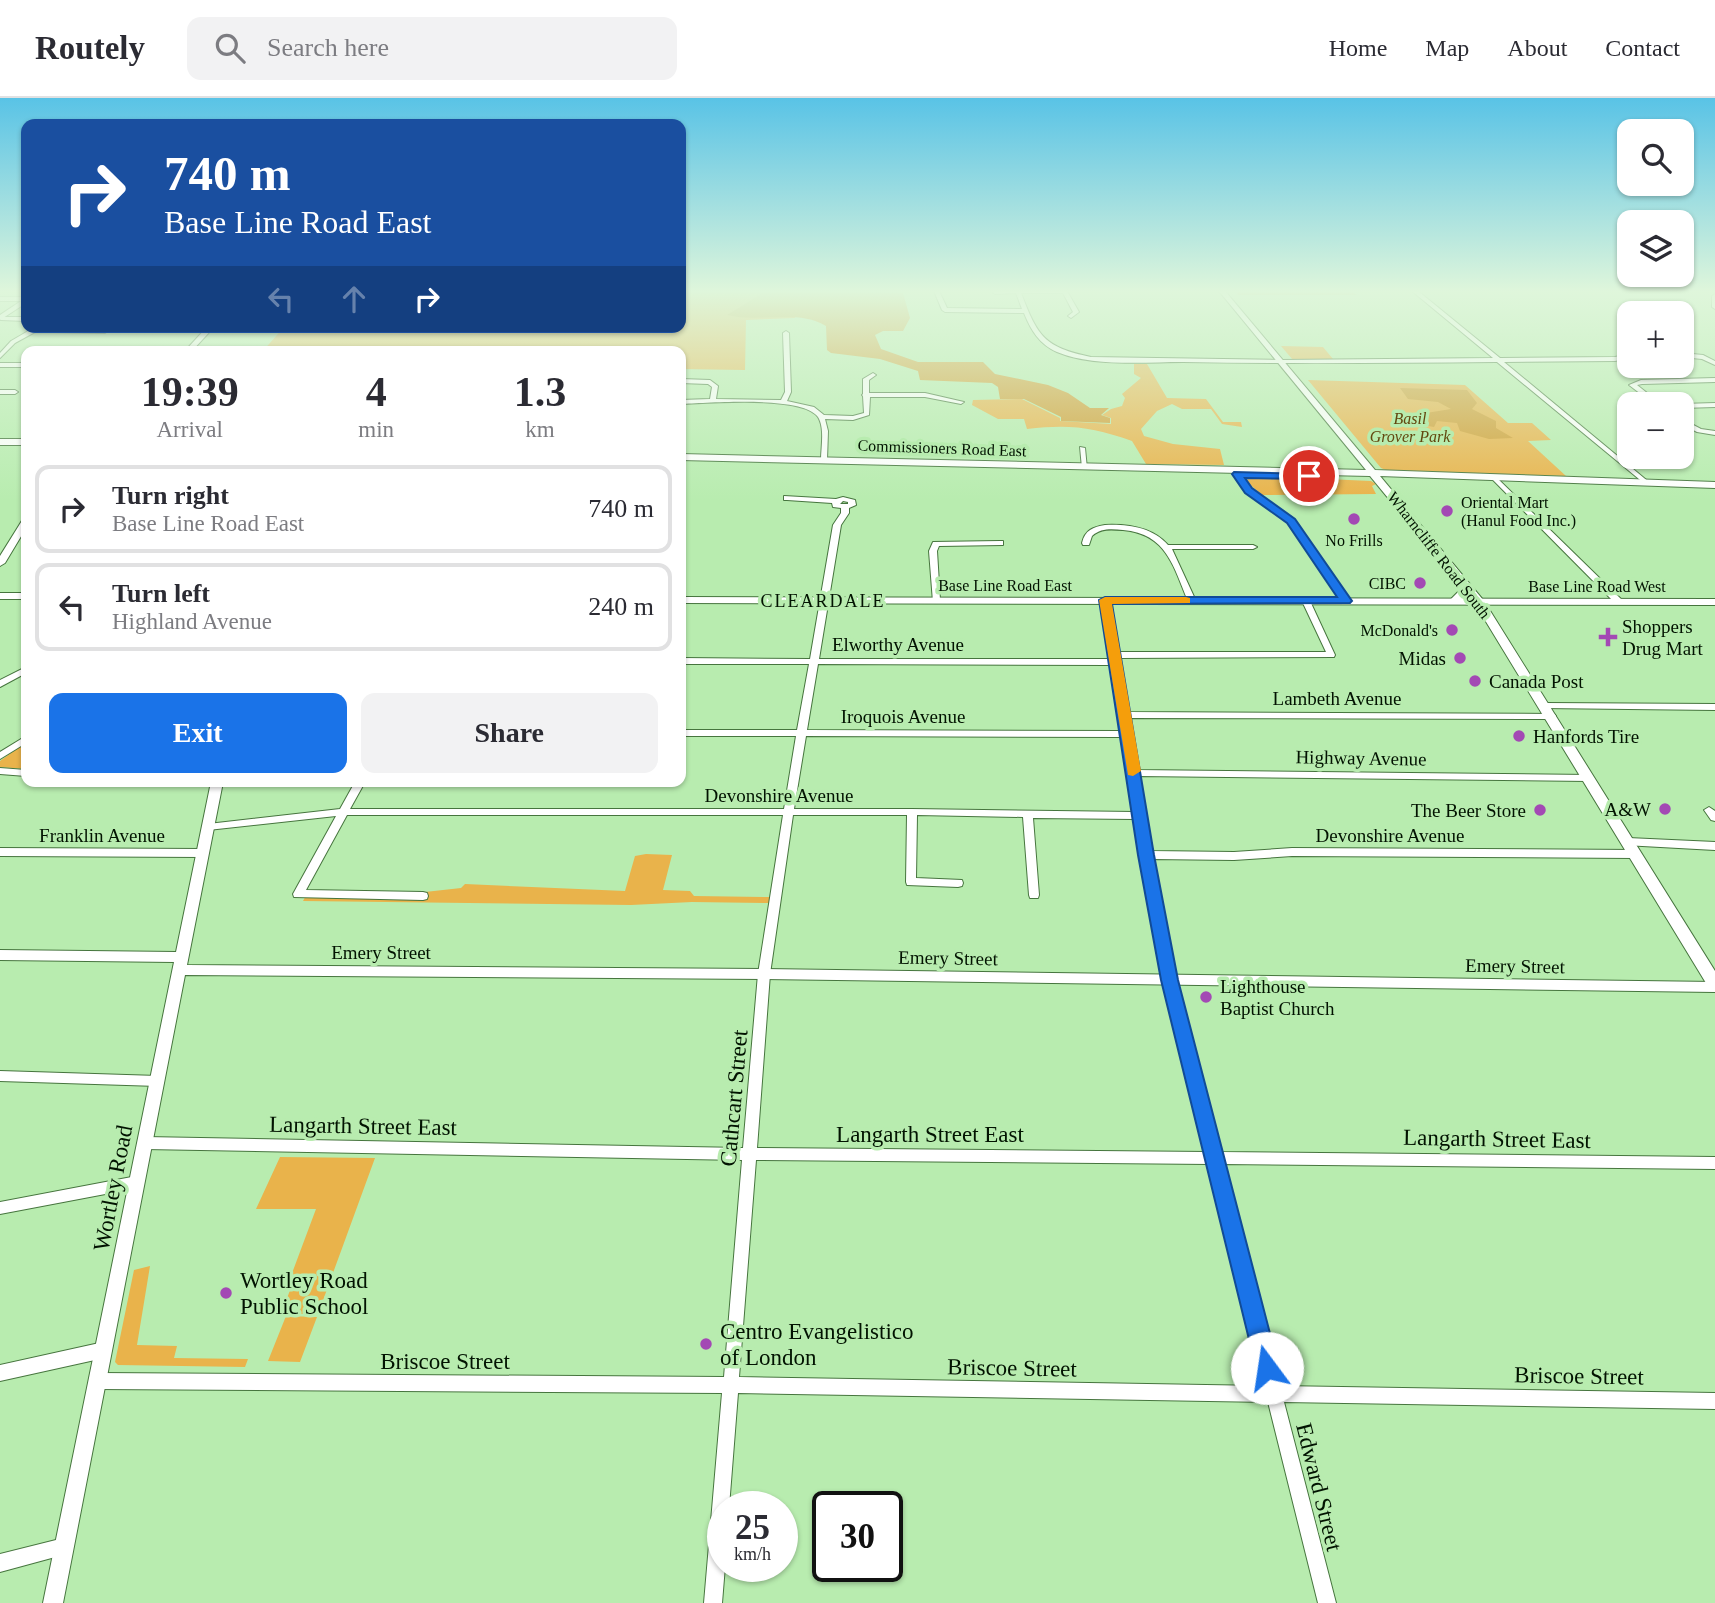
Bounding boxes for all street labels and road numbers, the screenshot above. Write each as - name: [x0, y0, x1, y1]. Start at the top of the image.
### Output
- street label: Commissioners Road East: [857, 437, 1027, 459]
- street label: Wharncliffe Road South: [1384, 488, 1494, 622]
- street label: Base Line Road East: [938, 577, 1072, 594]
- street label: Base Line Road West: [1528, 578, 1666, 595]
- street label: Elworthy Avenue: [832, 634, 964, 655]
- street label: Lambeth Avenue: [1273, 688, 1401, 709]
- street label: Iroquois Avenue: [841, 706, 965, 727]
- street label: Highway Avenue: [1295, 746, 1427, 770]
- street label: Devonshire Avenue: [705, 785, 853, 806]
- street label: Franklin Avenue: [39, 825, 165, 846]
- street label: Devonshire Avenue: [1316, 825, 1464, 846]
- street label: Emery Street: [331, 942, 432, 963]
- street label: Emery Street: [898, 947, 999, 969]
- street label: Emery Street: [1465, 955, 1566, 977]
- street label: Cathcart Street: [716, 1028, 752, 1167]
- street label: Langarth Street East: [269, 1112, 458, 1140]
- street label: Wortley Road: [89, 1122, 138, 1253]
- street label: Langarth Street East: [836, 1122, 1024, 1147]
- street label: Langarth Street East: [1403, 1125, 1592, 1153]
- street label: Briscoe Street: [380, 1349, 510, 1374]
- street label: Briscoe Street: [947, 1354, 1078, 1382]
- street label: Briscoe Street: [1514, 1362, 1645, 1390]
- street label: Edward Street: [1291, 1420, 1347, 1554]

